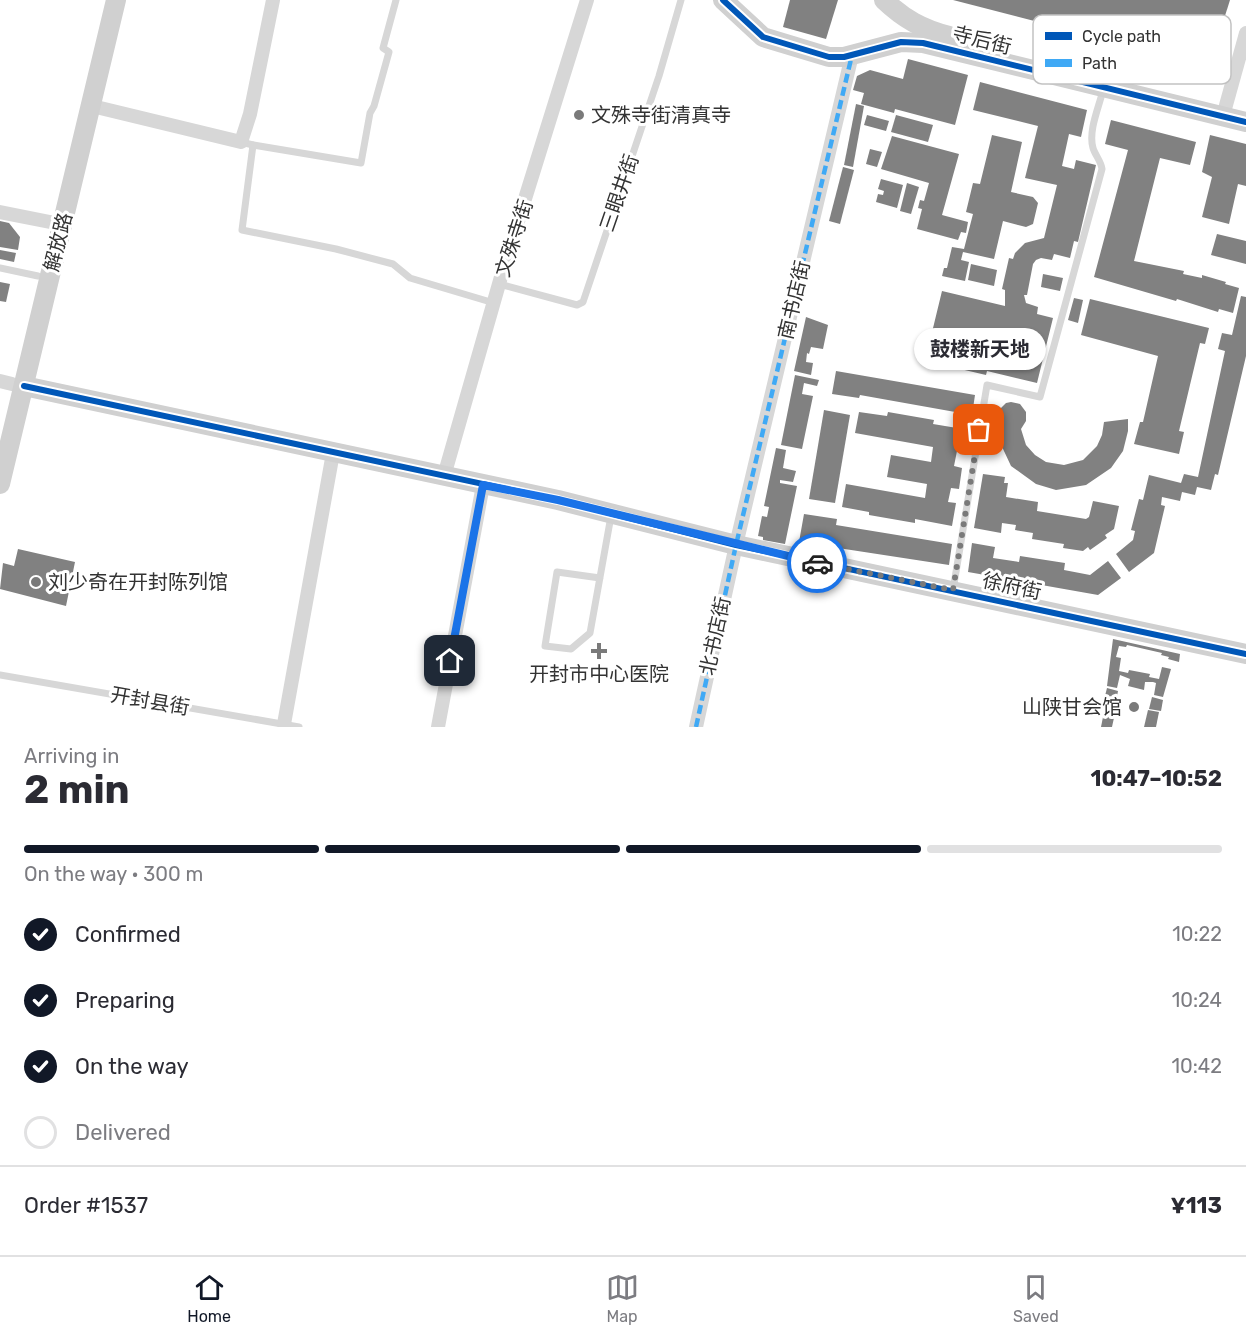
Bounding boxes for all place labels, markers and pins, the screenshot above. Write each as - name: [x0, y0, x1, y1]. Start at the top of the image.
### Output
- place label: 文殊寺街清真寺: [591, 103, 731, 127]
- marker: 文殊寺街清真寺: [572, 108, 586, 122]
- callout: 鼓楼新天地: [913, 328, 1045, 370]
- pin: [953, 404, 1004, 455]
- place label: 刘少奇在开封陈列馆: [48, 570, 228, 594]
- marker: 刘少奇在开封陈列馆: [29, 575, 43, 589]
- pin: [424, 635, 475, 686]
- marker: 开封市中心医院: [590, 642, 608, 660]
- place label: 开封市中心医院: [529, 662, 669, 686]
- place label: 山陕甘会馆: [1022, 695, 1122, 719]
- marker: 山陕甘会馆: [1127, 700, 1141, 714]

